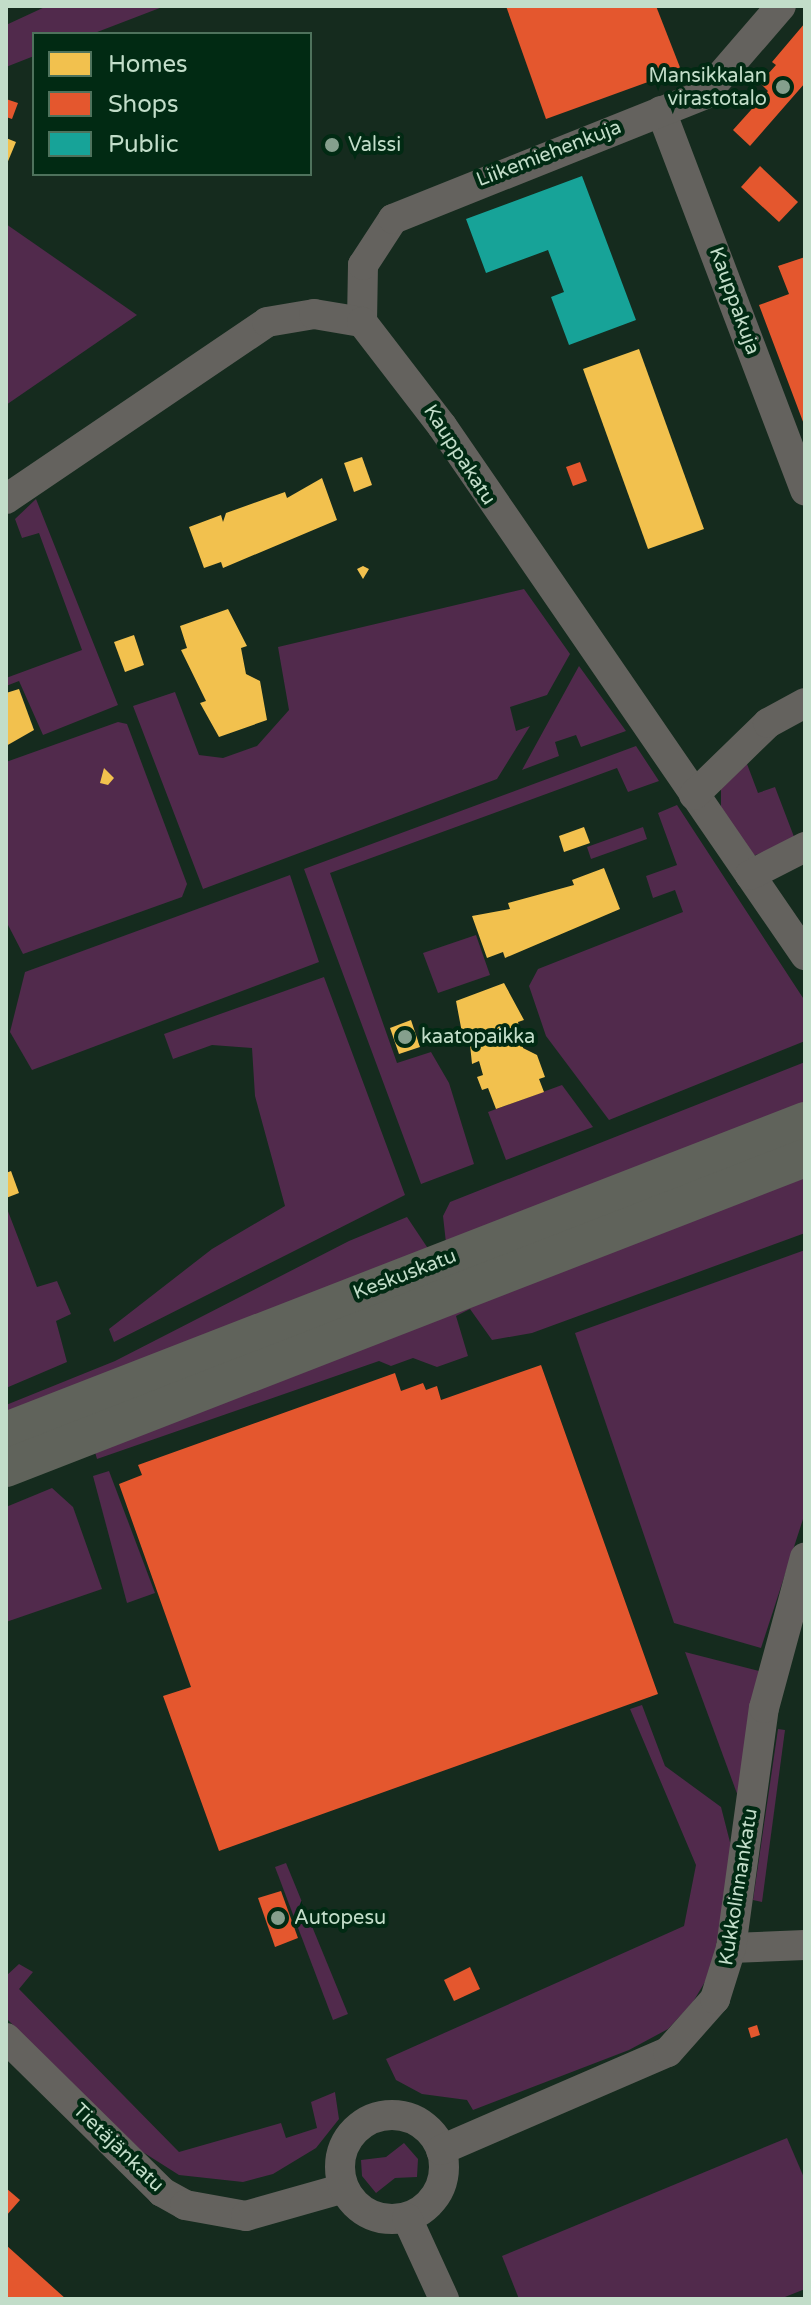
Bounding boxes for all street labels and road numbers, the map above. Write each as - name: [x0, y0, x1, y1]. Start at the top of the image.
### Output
- street label: Liikemiehenkuja: [473, 115, 625, 193]
- street label: Kauppakuja: [703, 244, 765, 358]
- street label: Kauppakatu: [418, 400, 500, 510]
- street label: Keskuskatu: [350, 1244, 460, 1306]
- street label: Kukkolinnankatu: [715, 1807, 763, 1967]
- street label: Tietäjänkatu: [68, 2099, 168, 2197]

